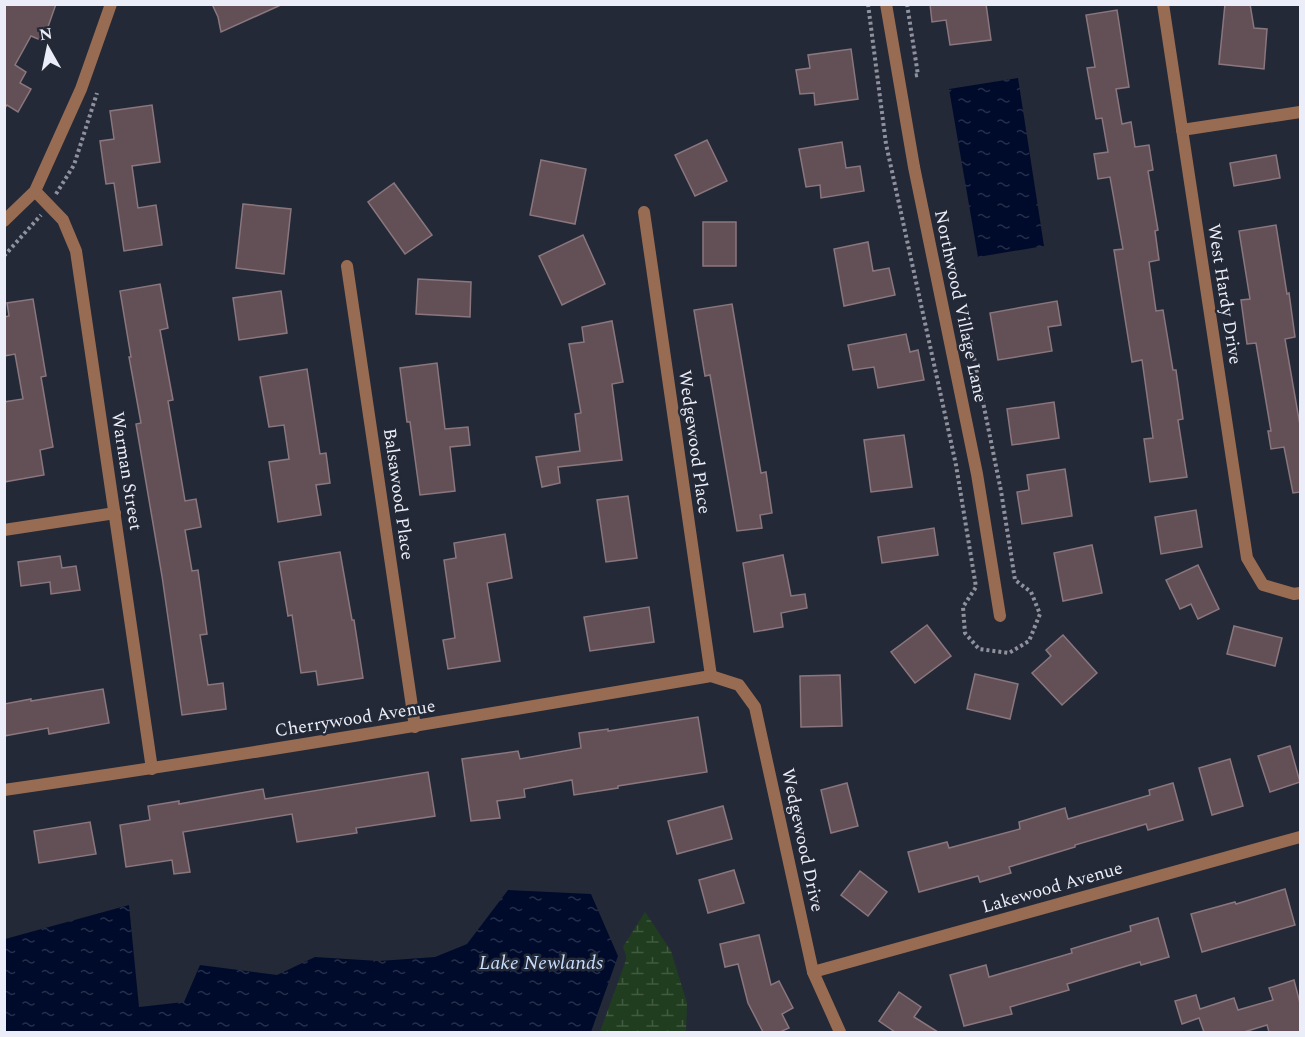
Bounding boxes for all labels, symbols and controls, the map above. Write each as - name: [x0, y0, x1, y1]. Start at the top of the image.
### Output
- north arrow: [18, 18, 78, 78]
- text: N: [37, 21, 54, 47]
- street label: Northwood Village Lane: [927, 207, 994, 405]
- street label: West Hardy Drive: [1200, 222, 1249, 366]
- street label: Wedgewood Place: [671, 368, 718, 516]
- street label: Warman Street: [104, 410, 149, 532]
- street label: Balsawood Place: [376, 426, 421, 562]
- street label: Cherrywood Avenue: [273, 692, 437, 745]
- street label: Wedgewood Drive: [774, 766, 831, 914]
- street label: Lakewood Avenue: [978, 854, 1126, 921]
- water label: Lake Newlands: [479, 948, 603, 978]

